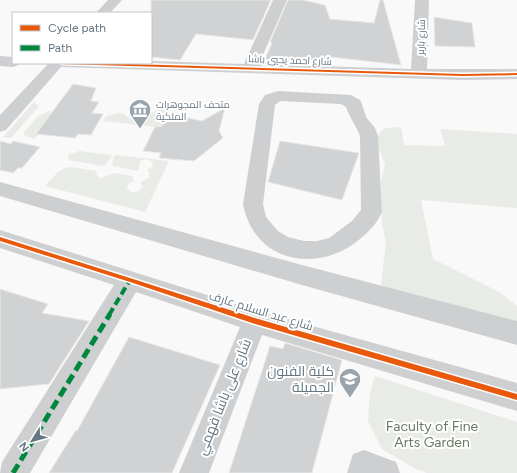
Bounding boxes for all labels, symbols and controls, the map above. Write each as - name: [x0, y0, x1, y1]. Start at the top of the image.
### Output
- legend: [12, 12, 152, 64]
- street label: شارع باربر: [414, 19, 428, 56]
- text: Cycle path: [48, 21, 106, 35]
- text: Path: [48, 41, 72, 55]
- street label: شارع احمد يحيي باشا: [248, 52, 332, 68]
- museum icon: متحف المجوهرات الملكية: [127, 97, 153, 130]
- place label: متحف المجوهرات الملكية: [156, 98, 230, 123]
- street label: شارع عبد السلام عارف: [207, 289, 315, 334]
- street label: شارع على باشا فهمي: [193, 336, 258, 459]
- place label: كلية الفنون الجميلة: [267, 363, 334, 396]
- school or university icon: كلية الفنون الجميلة: [337, 366, 363, 399]
- park label: Faculty of Fine Arts Garden: [386, 418, 478, 451]
- north arrow: [12, 421, 52, 461]
- text: N: [17, 439, 32, 454]

